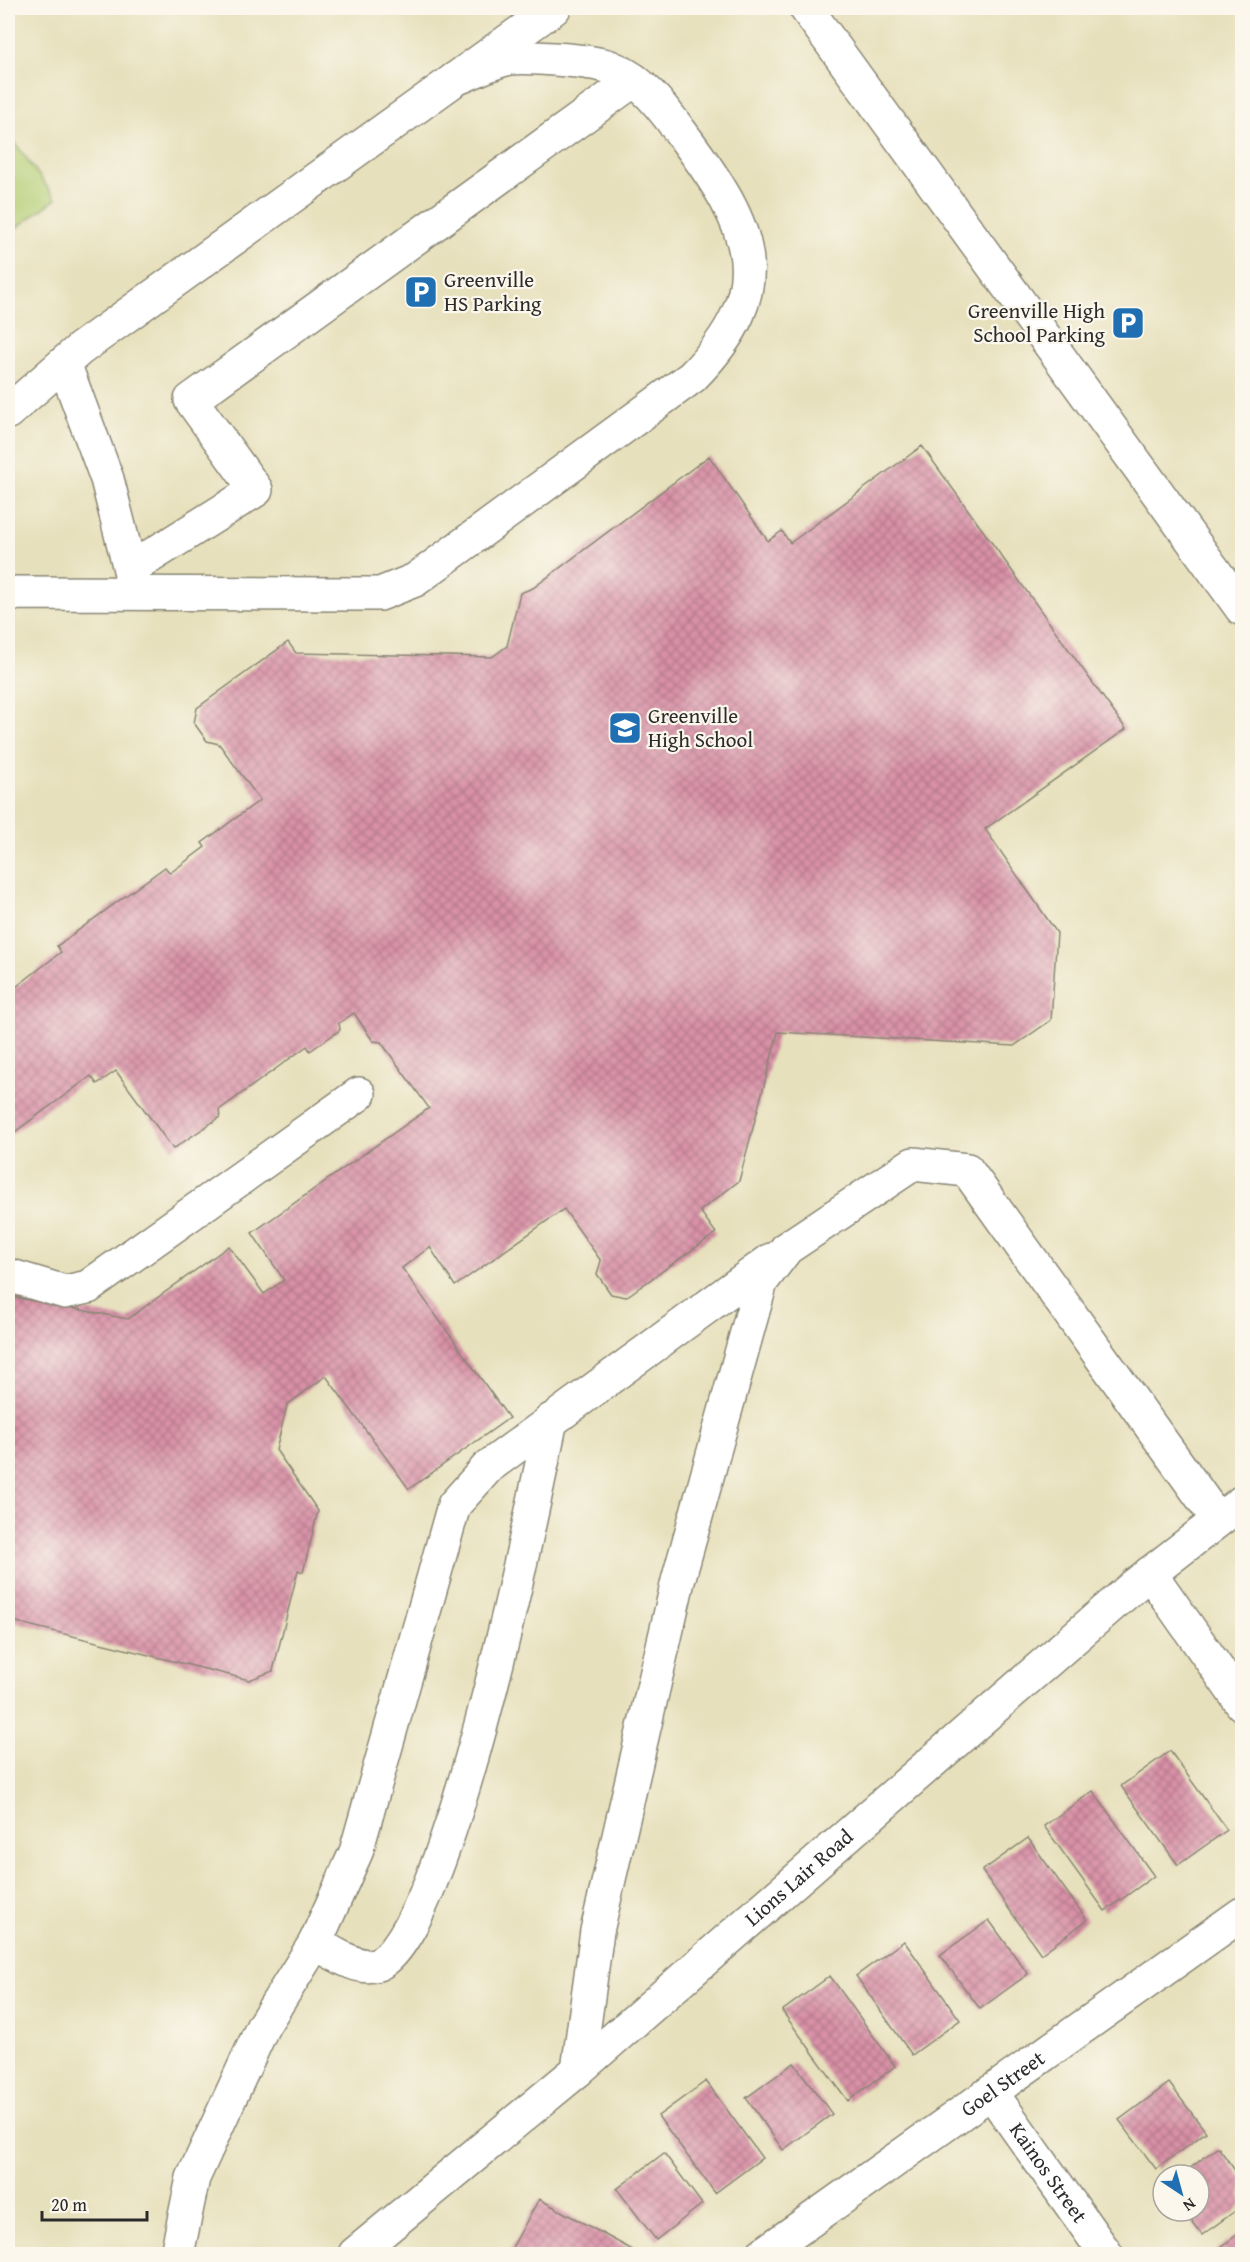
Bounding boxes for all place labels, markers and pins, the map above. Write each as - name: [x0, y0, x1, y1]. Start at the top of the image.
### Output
- place label: Greenville HS Parking: [444, 264, 542, 319]
- parking icon: Greenville HS Parking: [403, 274, 439, 310]
- place label: Greenville High School Parking: [968, 295, 1106, 350]
- parking icon: Greenville High School Parking: [1110, 305, 1146, 341]
- place label: Greenville High School: [648, 700, 753, 755]
- school or university icon: Greenville High School: [607, 710, 643, 746]

